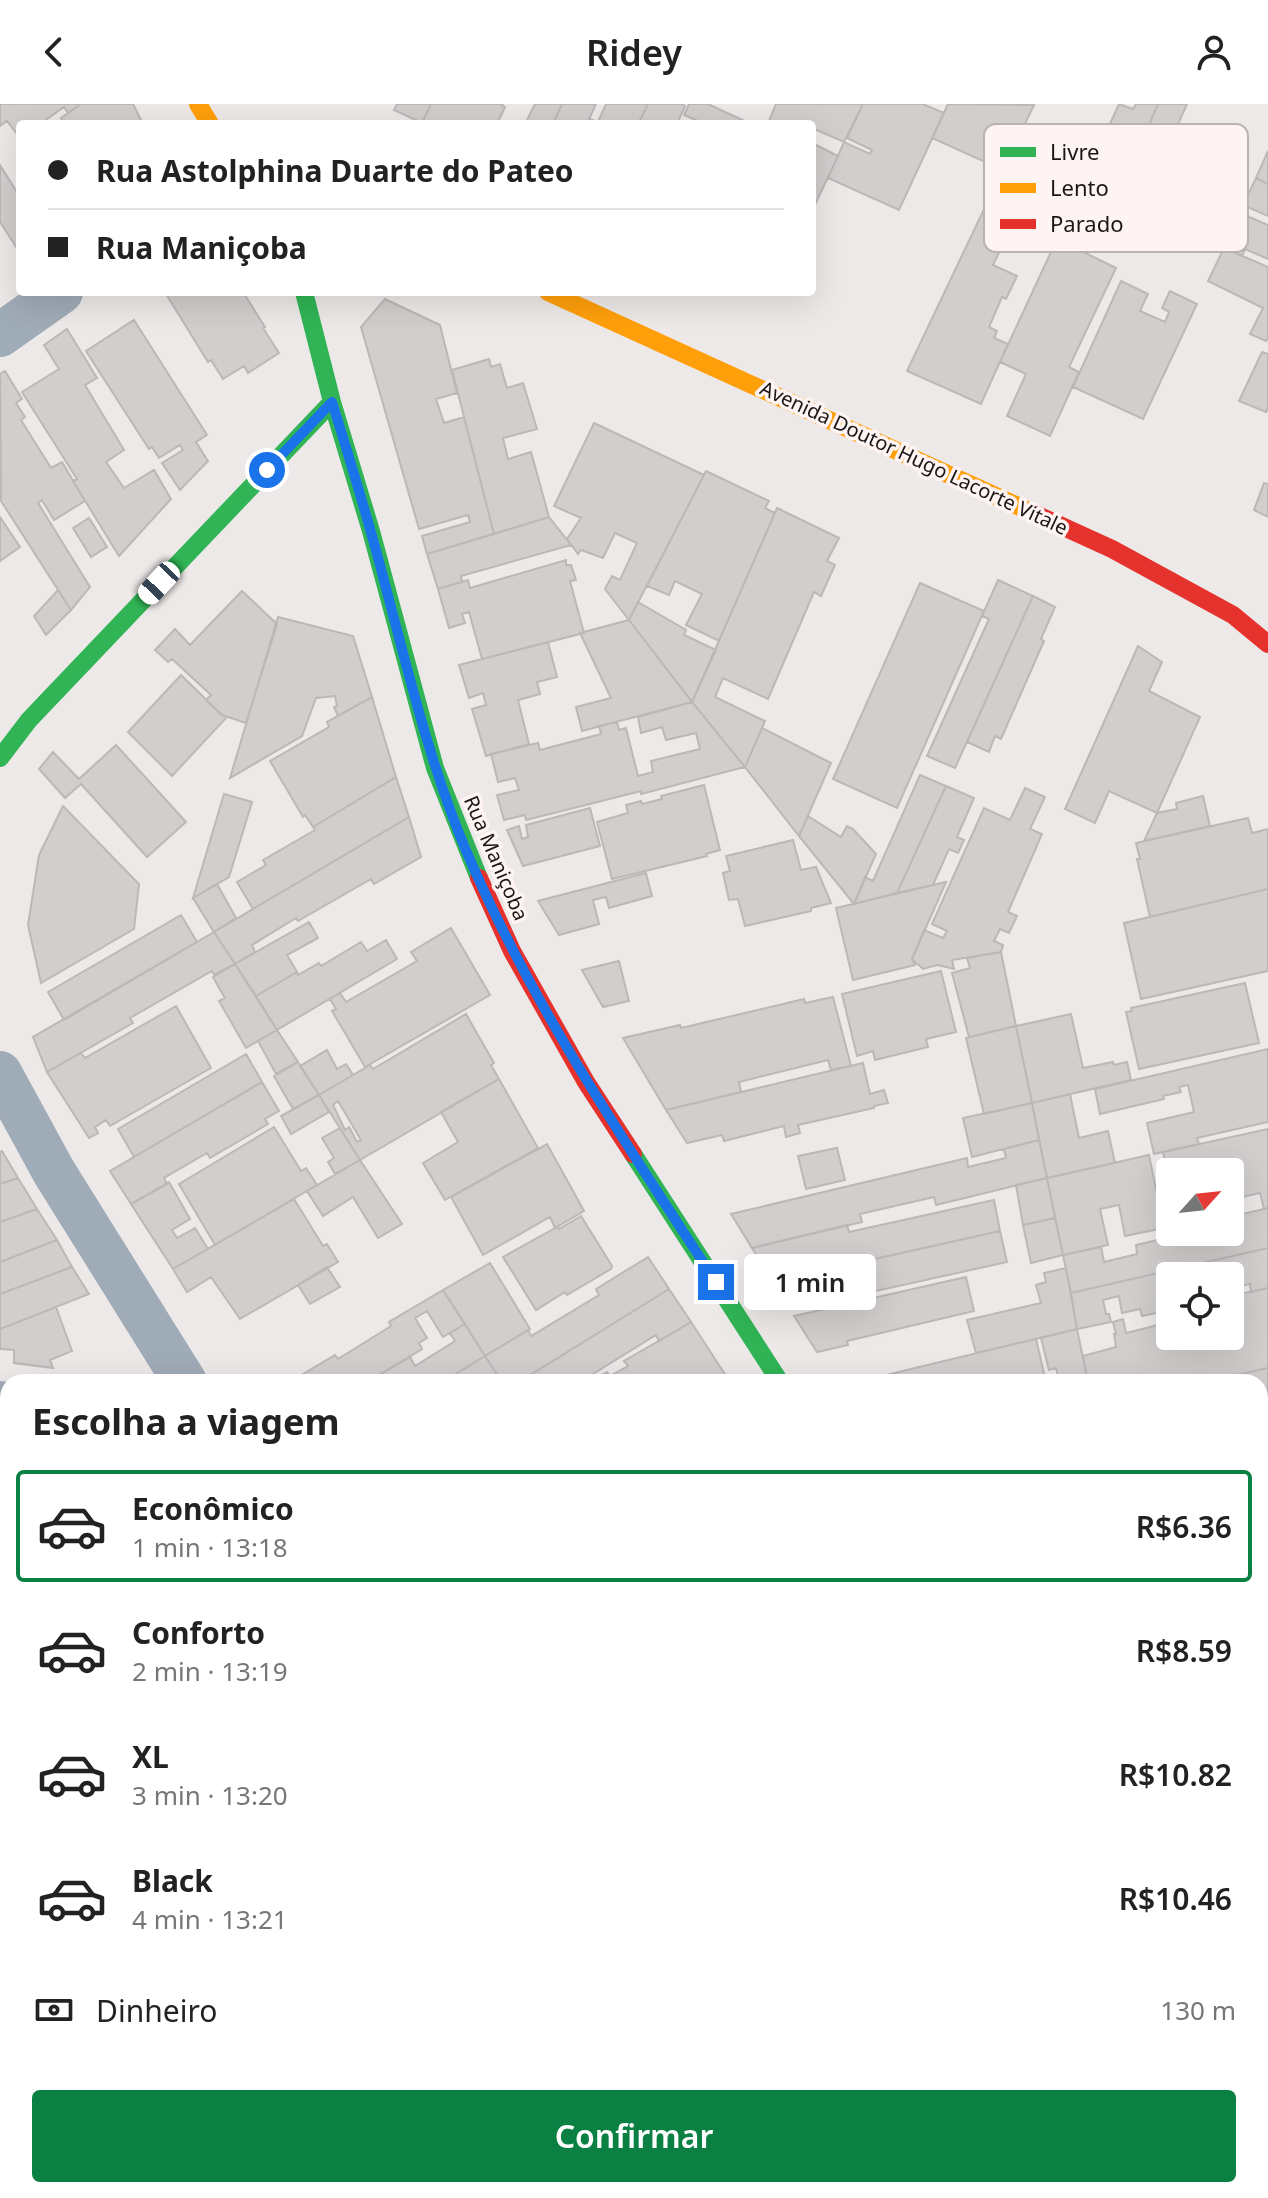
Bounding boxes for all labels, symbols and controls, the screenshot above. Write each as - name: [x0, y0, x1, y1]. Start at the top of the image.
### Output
- text: Ridey: [586, 28, 682, 77]
- icon: back: [32, 30, 76, 74]
- icon: person: [1192, 30, 1236, 74]
- legend: [984, 124, 1248, 252]
- text: Livre: [1050, 136, 1099, 166]
- text: Rua Astolphina Duarte do Pateo: [96, 150, 574, 191]
- text: Lento: [1050, 172, 1109, 202]
- text: Parado: [1050, 208, 1123, 238]
- text: Rua Maniçoba: [96, 227, 307, 268]
- street label: Avenida Doutor Hugo Lacorte Vitale: [756, 374, 1072, 541]
- route start: [249, 452, 285, 488]
- car: [134, 557, 184, 609]
- street label: Rua Maniçoba: [458, 791, 535, 924]
- north arrow: [1156, 1158, 1244, 1246]
- map controls: [1156, 1158, 1244, 1350]
- callout: 1 min: [744, 1254, 876, 1310]
- button: locate: [1156, 1262, 1244, 1350]
- route end: [698, 1264, 734, 1300]
- text: 1 min: [775, 1264, 845, 1300]
- text: Escolha a viagem: [32, 1397, 340, 1446]
- text: Econômico: [132, 1488, 294, 1529]
- icon: car: [36, 1490, 108, 1562]
- text: R$6.36: [1136, 1506, 1232, 1547]
- text: 1 min · 13:18: [132, 1529, 288, 1565]
- text: Conforto: [132, 1612, 265, 1653]
- icon: car: [36, 1614, 108, 1686]
- text: R$8.59: [1136, 1630, 1232, 1671]
- text: 2 min · 13:19: [132, 1653, 288, 1689]
- text: XL: [132, 1736, 169, 1777]
- icon: car: [36, 1738, 108, 1810]
- text: R$10.82: [1119, 1754, 1232, 1795]
- text: 3 min · 13:20: [132, 1777, 288, 1813]
- text: Black: [132, 1860, 213, 1901]
- icon: car: [36, 1862, 108, 1934]
- text: R$10.46: [1119, 1878, 1232, 1919]
- text: 4 min · 13:21: [132, 1901, 288, 1937]
- icon: cash: [32, 1988, 76, 2032]
- text: Dinheiro: [96, 1990, 217, 2031]
- text: 130 m: [1160, 1992, 1236, 2028]
- button: Confirmar: [32, 2090, 1236, 2182]

